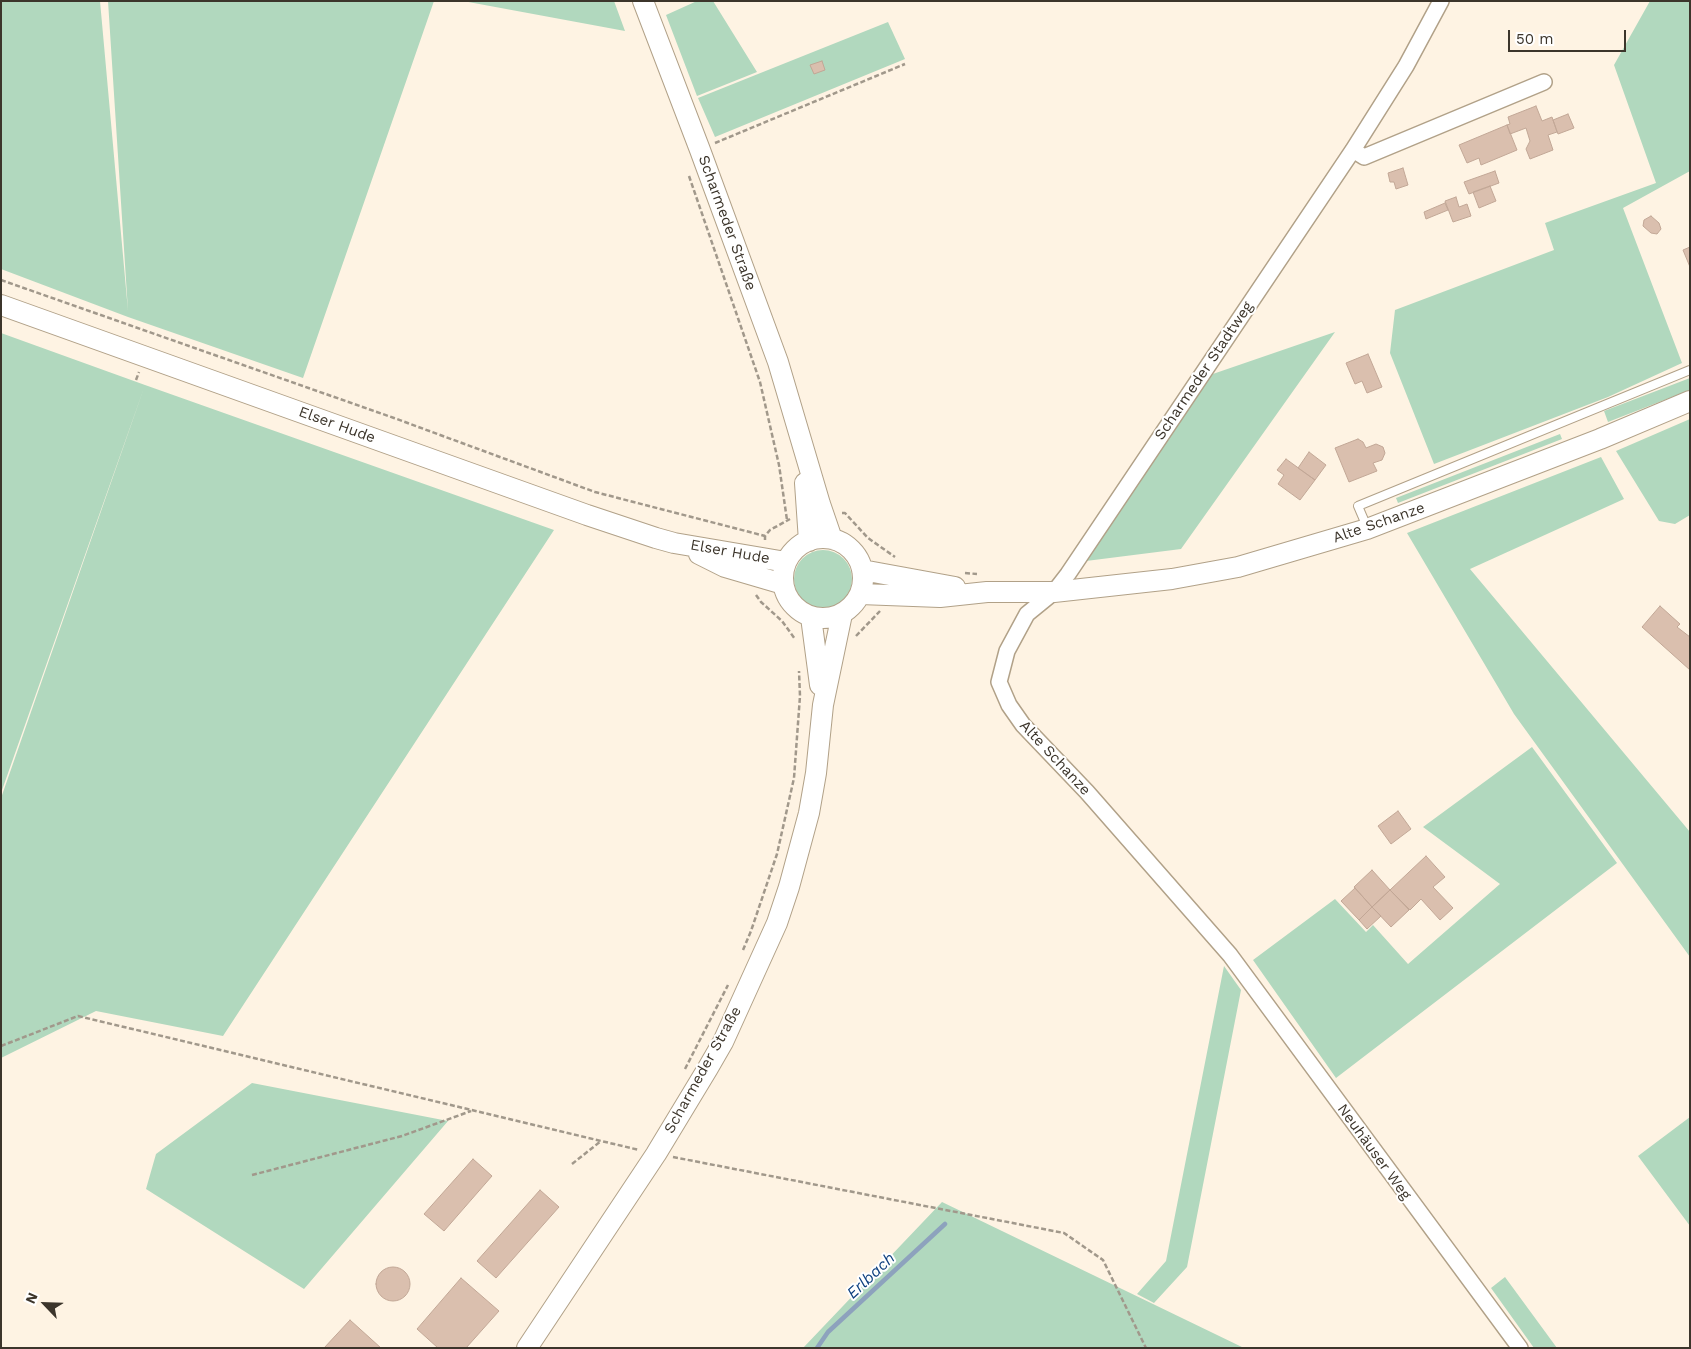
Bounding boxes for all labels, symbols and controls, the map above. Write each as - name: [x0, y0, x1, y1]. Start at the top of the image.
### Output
- scale bar: [1511, 20, 1628, 52]
- text: 50 m: [1516, 30, 1553, 48]
- street label: Scharmeder Straße: [694, 153, 760, 293]
- street label: Scharmeder Stadtweg: [1151, 298, 1257, 444]
- street label: Elser Hude: [296, 403, 378, 447]
- street label: Alte Schanze: [1331, 499, 1427, 547]
- street label: Elser Hude: [689, 536, 771, 568]
- street label: Alte Schanze: [1016, 717, 1094, 799]
- street label: Scharmeder Straße: [661, 1003, 745, 1137]
- street label: Neuhäuser Weg: [1333, 1101, 1415, 1203]
- water label: Erlbach: [843, 1249, 899, 1303]
- north arrow: [20, 1279, 70, 1329]
- text: N: [22, 1290, 41, 1306]

